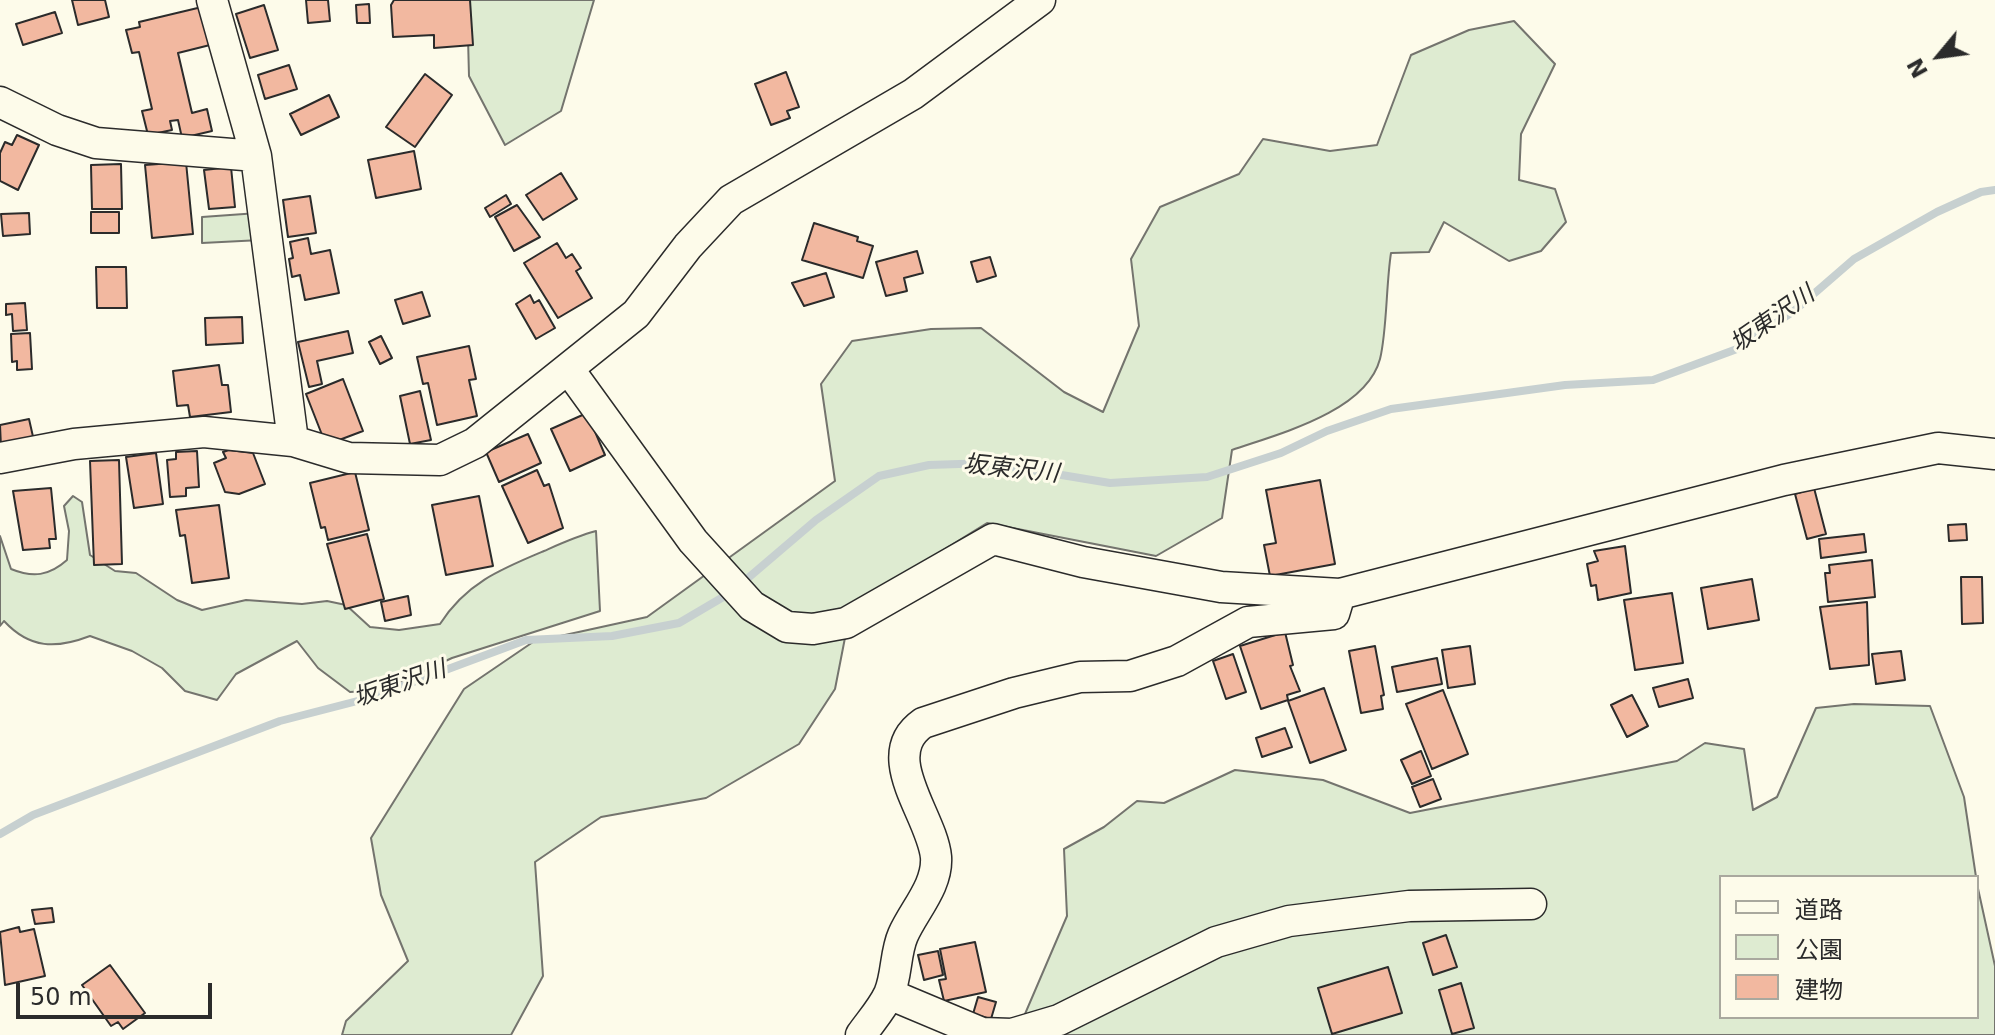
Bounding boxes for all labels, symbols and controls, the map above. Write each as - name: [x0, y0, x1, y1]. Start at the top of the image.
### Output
- north arrow: [1899, 16, 1979, 96]
- text: N: [1902, 54, 1933, 82]
- water label: 坂東沢川: [1725, 281, 1821, 359]
- water label: 坂東沢川: [962, 451, 1060, 489]
- water label: 坂東沢川: [350, 656, 450, 714]
- legend: [1719, 875, 1979, 1019]
- text: 道路: [1795, 896, 1843, 924]
- text: 公園: [1795, 936, 1843, 964]
- scale bar: [20, 967, 216, 1017]
- text: 建物: [1795, 976, 1843, 1004]
- text: 50 m: [30, 983, 92, 1011]

